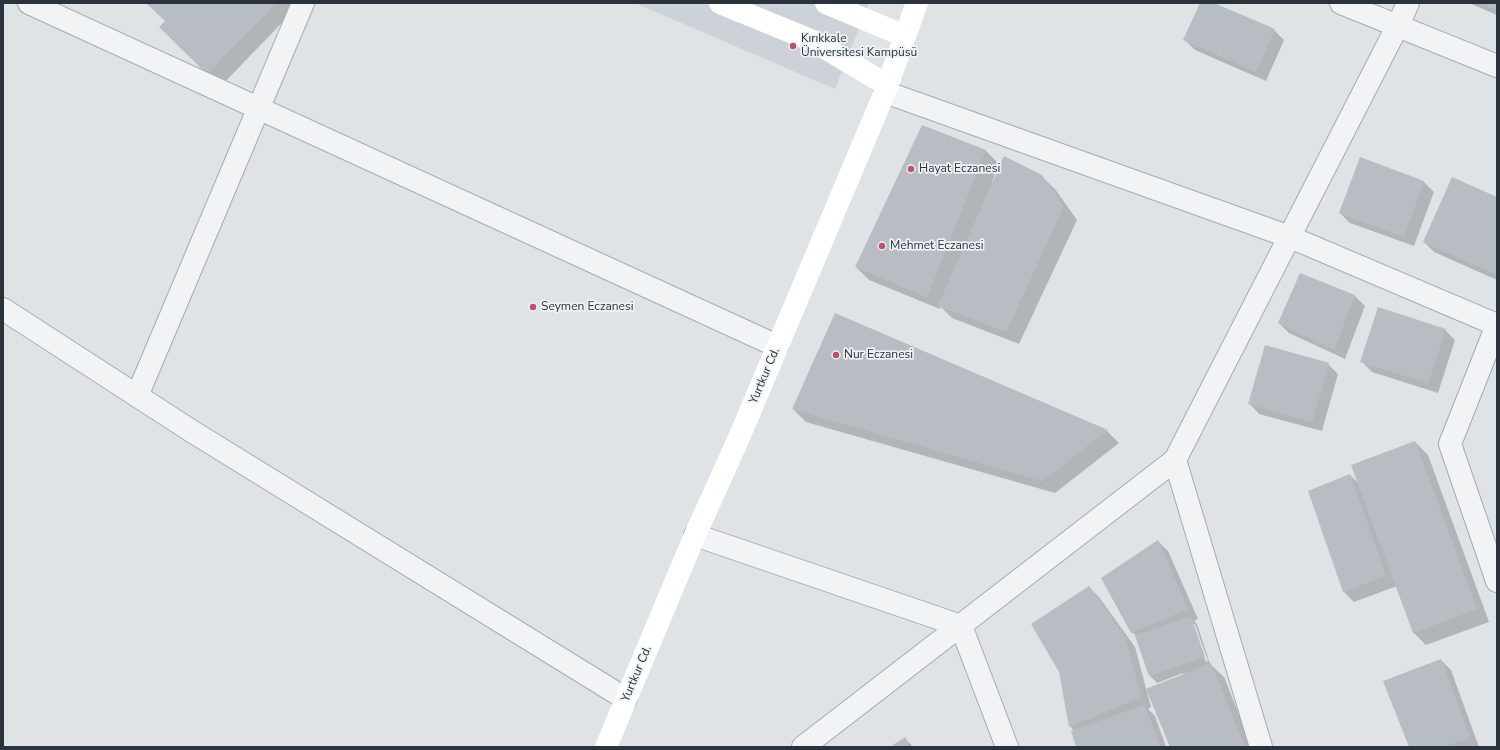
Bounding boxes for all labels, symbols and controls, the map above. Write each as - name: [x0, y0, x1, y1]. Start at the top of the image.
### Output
- place label: Kırıkkale Üniversitesi Kampüsü: [801, 32, 917, 60]
- marker: Kırıkkale Üniversitesi Kampüsü: [788, 41, 798, 51]
- place label: Hayat Eczanesi: [919, 162, 1000, 176]
- marker: Hayat Eczanesi: [906, 164, 916, 174]
- place label: Mehmet Eczanesi: [890, 239, 984, 253]
- marker: Mehmet Eczanesi: [877, 241, 887, 251]
- place label: Seymen Eczanesi: [541, 300, 634, 314]
- marker: Seymen Eczanesi: [528, 302, 538, 312]
- street label: Yurtkur Cd.: [747, 346, 783, 406]
- place label: Nur Eczanesi: [844, 348, 913, 362]
- marker: Nur Eczanesi: [831, 350, 841, 360]
- street label: Yurtkur Cd.: [619, 644, 655, 704]

